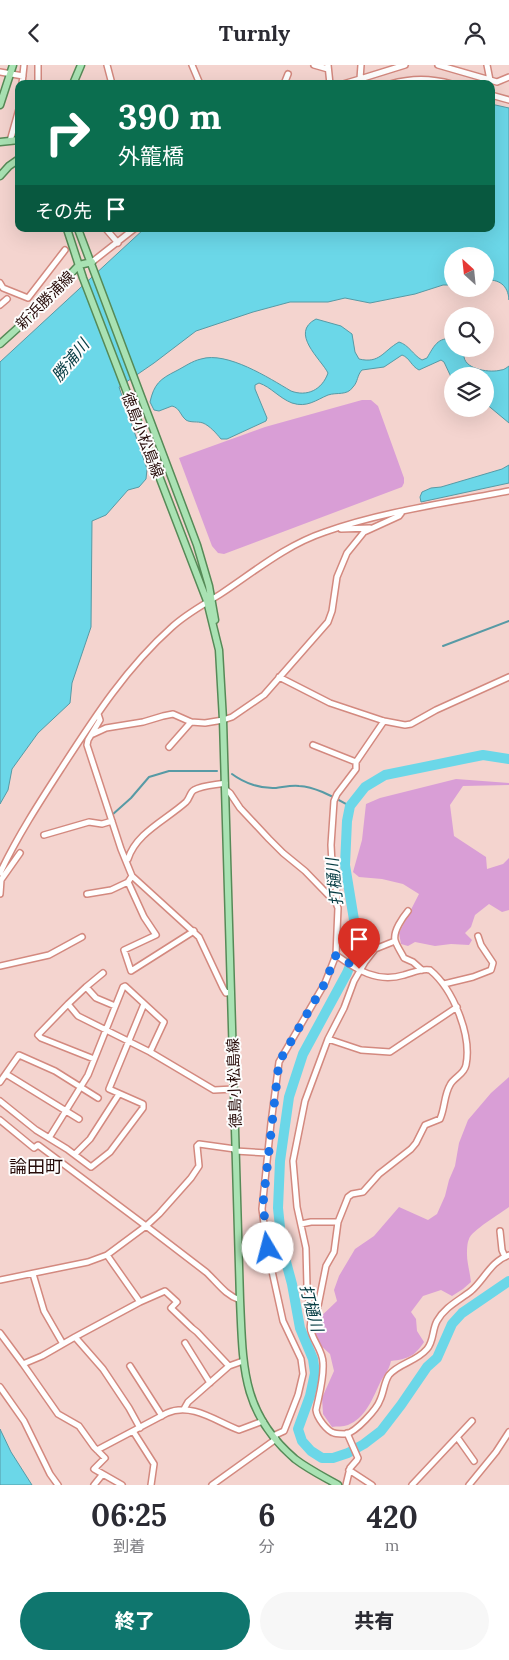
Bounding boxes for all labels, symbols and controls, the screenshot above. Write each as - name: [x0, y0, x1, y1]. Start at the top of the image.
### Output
- icon: back: [20, 19, 48, 47]
- text: Turnly: [219, 19, 290, 47]
- icon: person: [461, 19, 489, 47]
- text: 390 m: [118, 94, 221, 139]
- icon: right: [35, 100, 100, 165]
- text: 外籠橋: [118, 142, 184, 170]
- icon: arrive: [102, 195, 130, 223]
- text: その先: [35, 199, 92, 223]
- north arrow: [444, 247, 494, 297]
- map controls: [444, 247, 494, 417]
- street label: 新浜勝浦線: [12, 267, 78, 333]
- button: search: [444, 307, 494, 357]
- water label: 勝浦川: [47, 334, 94, 385]
- button: layers: [444, 367, 494, 417]
- street label: 徳島小松島線: [118, 390, 168, 480]
- water label: 打樋川: [321, 855, 346, 907]
- pin: [338, 918, 380, 969]
- icon: arrive: [345, 925, 373, 953]
- street label: 徳島小松島線: [223, 1038, 245, 1128]
- district label: 論田町: [9, 1155, 63, 1178]
- position arrow: [241, 1221, 293, 1273]
- water label: 打樋川: [296, 1282, 328, 1336]
- text: 06:25: [91, 1496, 167, 1534]
- text: 6: [258, 1496, 275, 1534]
- text: 420: [366, 1498, 418, 1536]
- text: m: [385, 1535, 399, 1555]
- text: 到着: [113, 1536, 145, 1556]
- text: 分: [259, 1536, 275, 1556]
- button: 終了: [20, 1592, 250, 1650]
- button: 共有: [260, 1592, 489, 1650]

